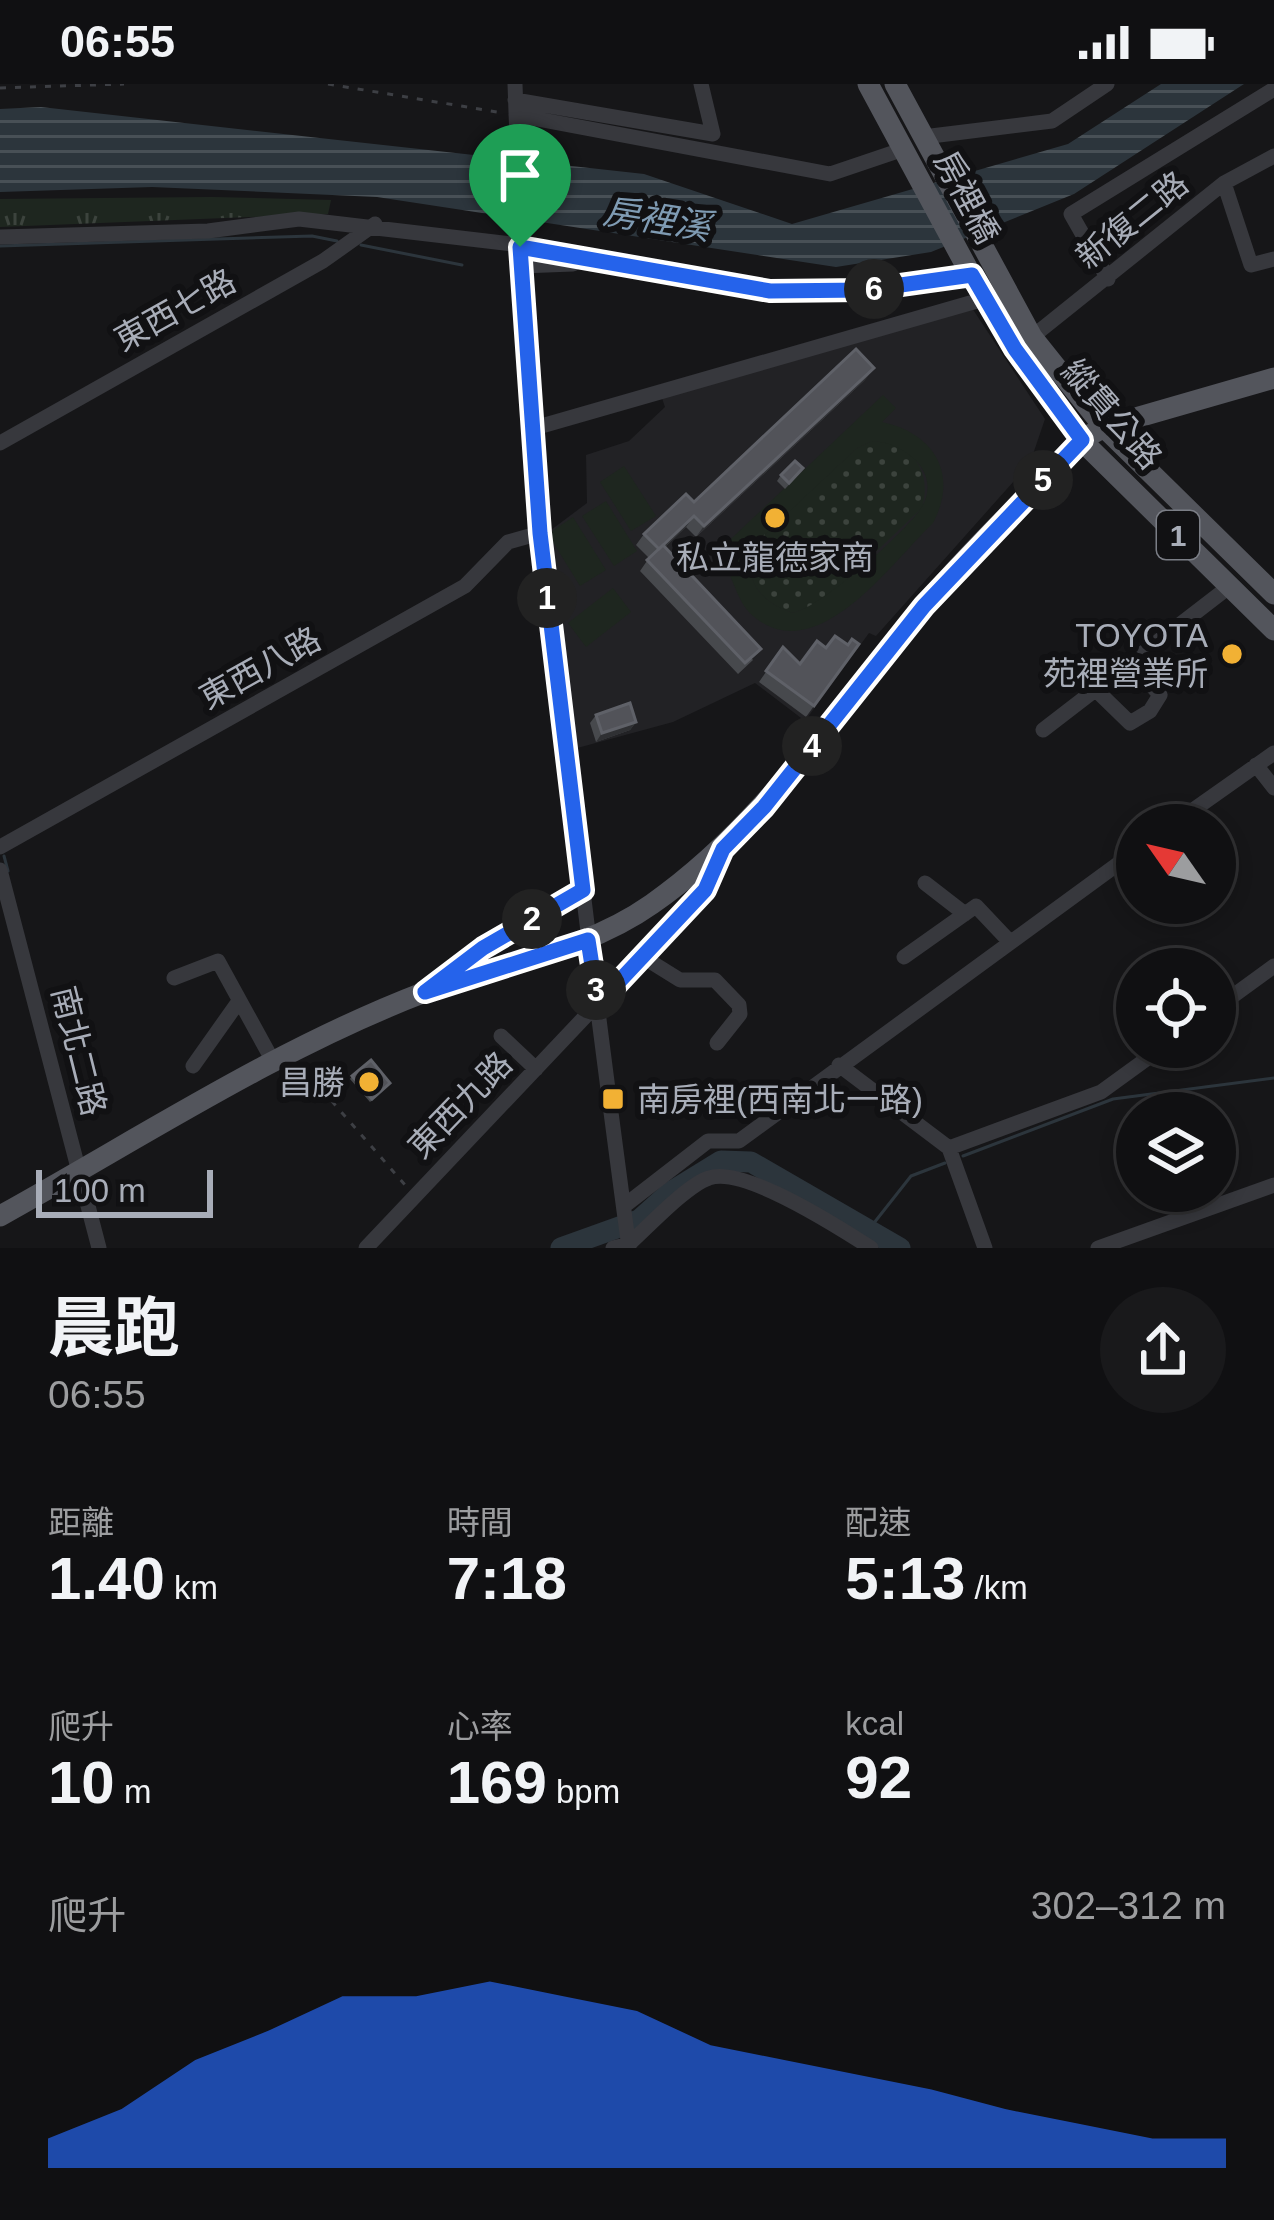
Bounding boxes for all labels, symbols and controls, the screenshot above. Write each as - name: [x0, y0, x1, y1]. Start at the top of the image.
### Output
- text: 06:55: [60, 16, 175, 67]
- pin: [469, 124, 571, 247]
- icon: arrive: [487, 142, 553, 208]
- street label: 房裡橋: [927, 145, 1007, 249]
- street label: 新復二路: [1069, 164, 1195, 276]
- water label: 房裡溪: [600, 190, 718, 248]
- pin: 6: [844, 259, 904, 319]
- street label: 東西七路: [108, 262, 242, 358]
- text: 6: [865, 270, 883, 307]
- street label: 縱貫公路: [1055, 352, 1169, 476]
- pin: 5: [1013, 450, 1073, 510]
- text: 5: [1034, 461, 1052, 498]
- marker: 私立龍德家商: [762, 505, 788, 531]
- road number: 1: [1157, 511, 1199, 559]
- place label: 私立龍德家商: [676, 539, 874, 576]
- pin: 1: [517, 568, 577, 628]
- text: 1: [538, 579, 556, 616]
- place label: TOYOTA 苑裡營業所: [1043, 617, 1208, 692]
- street label: 東西八路: [193, 620, 327, 716]
- marker: TOYOTA 苑裡營業所: [1219, 641, 1245, 667]
- pin: 4: [782, 716, 842, 776]
- text: 4: [803, 727, 821, 764]
- north arrow: [1116, 804, 1236, 924]
- map controls: [1116, 804, 1236, 1212]
- pin: 2: [502, 889, 562, 949]
- text: 2: [523, 900, 541, 937]
- button: locate: [1116, 948, 1236, 1068]
- pin: 3: [566, 960, 626, 1020]
- text: 3: [587, 971, 605, 1008]
- street label: 南北二路: [45, 982, 113, 1120]
- street label: 東西九路: [401, 1045, 519, 1165]
- place label: 昌勝: [279, 1064, 345, 1101]
- marker: 昌勝: [356, 1069, 382, 1095]
- place label: 南房裡(西南北一路): [637, 1081, 923, 1118]
- marker: 南房裡(西南北一路): [600, 1086, 626, 1112]
- button: layers: [1116, 1092, 1236, 1212]
- scale bar: [36, 1164, 213, 1217]
- text: 100 m: [54, 1172, 146, 1209]
- button: share: [1100, 1287, 1226, 1413]
- text: 晨跑: [48, 1291, 180, 1365]
- text: 06:55: [48, 1373, 146, 1416]
- text: 距離: [48, 1504, 114, 1541]
- text: 時間: [447, 1504, 513, 1541]
- text: 配速: [845, 1504, 911, 1541]
- text: 1.40: [48, 1545, 165, 1612]
- text: 7:18: [447, 1545, 567, 1612]
- text: 5:13: [845, 1545, 965, 1612]
- text: km: [165, 1569, 218, 1606]
- text: /km: [965, 1569, 1028, 1606]
- text: kcal: [845, 1705, 904, 1742]
- text: 爬升: [48, 1708, 114, 1745]
- text: 心率: [447, 1708, 513, 1745]
- text: 92: [845, 1744, 912, 1811]
- text: 10: [48, 1749, 115, 1816]
- text: 169: [447, 1749, 547, 1816]
- text: m: [115, 1773, 151, 1810]
- text: bpm: [547, 1773, 620, 1810]
- text: 302–312 m: [1031, 1884, 1226, 1927]
- text: 爬升: [48, 1894, 126, 1937]

